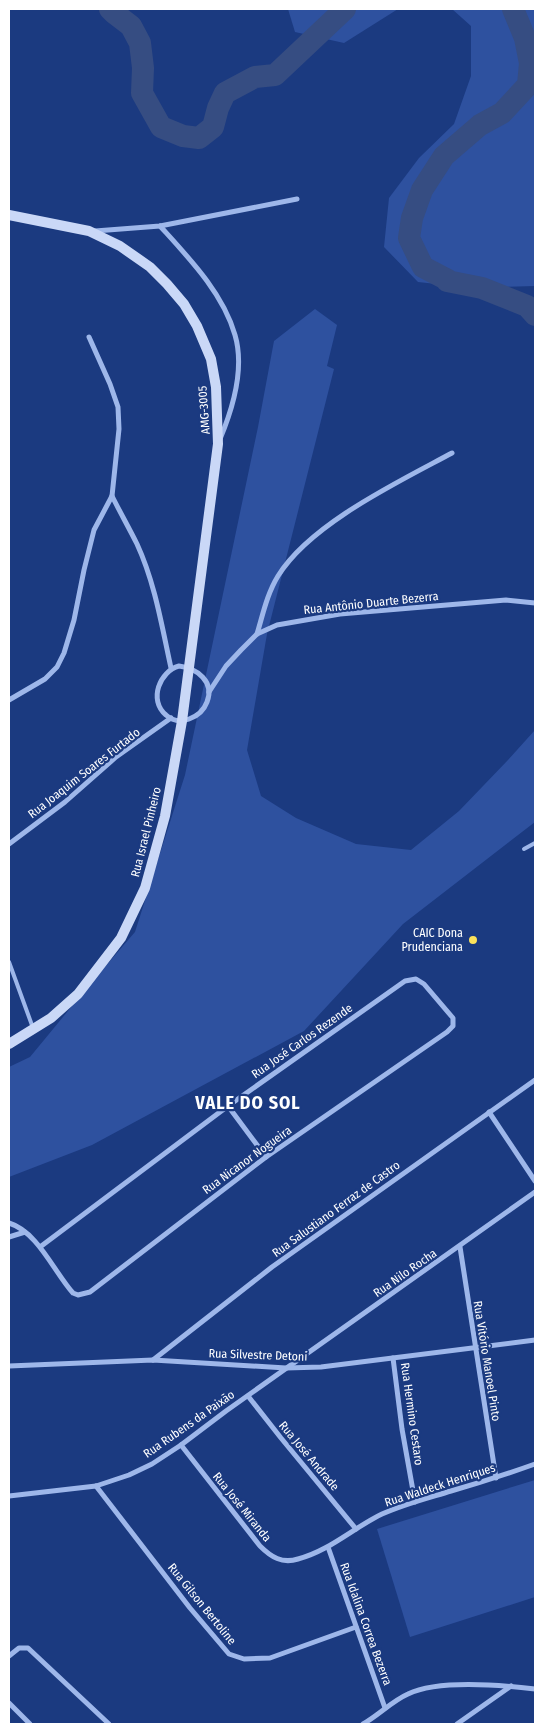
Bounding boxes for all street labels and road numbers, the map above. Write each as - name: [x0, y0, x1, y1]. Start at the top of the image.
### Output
- street label: AMG-3005: [195, 385, 213, 435]
- street label: Rua Antônio Duarte Bezerra: [303, 589, 439, 617]
- street label: Rua Joaquim Soares Furtado: [25, 725, 143, 821]
- street label: Rua Israel Pinheiro: [128, 785, 164, 879]
- street label: Rua José Carlos Rezende: [249, 1001, 355, 1081]
- street label: Rua Nicanor Nogueira: [200, 1123, 294, 1197]
- street label: Rua Salustiano Ferraz de Castro: [269, 1158, 403, 1260]
- street label: Rua Nilo Rocha: [371, 1246, 439, 1300]
- street label: Rua Vitório Manoel Pinto: [471, 1300, 503, 1422]
- street label: Rua Silvestre Detoni: [208, 1346, 308, 1364]
- street label: Rua Hermino Cestaro: [398, 1362, 426, 1466]
- street label: Rua Rubens da Paixão: [141, 1387, 237, 1461]
- street label: Rua José Andrade: [276, 1419, 342, 1494]
- street label: Rua Waldeck Henriques: [383, 1461, 497, 1509]
- street label: Rua José Miranda: [210, 1470, 274, 1544]
- street label: Rua Gilson Bertoline: [165, 1561, 239, 1647]
- street label: Rua Idalina Correa Bezerra: [337, 1561, 395, 1687]

